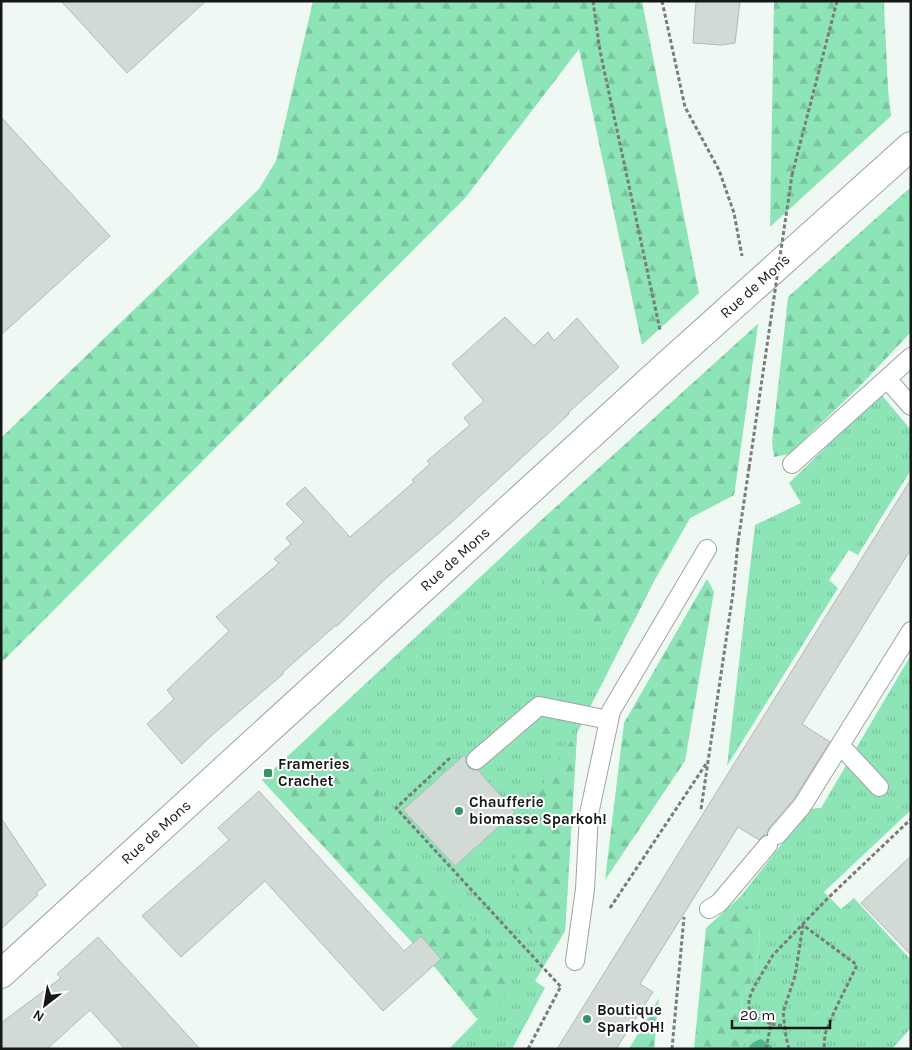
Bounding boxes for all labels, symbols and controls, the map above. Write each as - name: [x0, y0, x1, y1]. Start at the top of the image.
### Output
- street label: Rue de Mons: [716, 250, 794, 322]
- street label: Rue de Mons: [416, 523, 494, 595]
- place label: Frameries Crachet: [278, 755, 350, 790]
- marker: Frameries Crachet: [262, 767, 274, 779]
- place label: Chaufferie biomasse Sparkoh!: [469, 793, 607, 828]
- street label: Rue de Mons: [117, 796, 195, 868]
- marker: Chaufferie biomasse Sparkoh!: [453, 805, 465, 817]
- north arrow: [20, 980, 70, 1030]
- scale bar: [732, 998, 830, 1030]
- place label: Boutique SparkOH!: [597, 1001, 664, 1036]
- text: N: [30, 1006, 47, 1026]
- text: 20 m: [740, 1006, 775, 1024]
- marker: Boutique SparkOH!: [581, 1013, 593, 1025]

